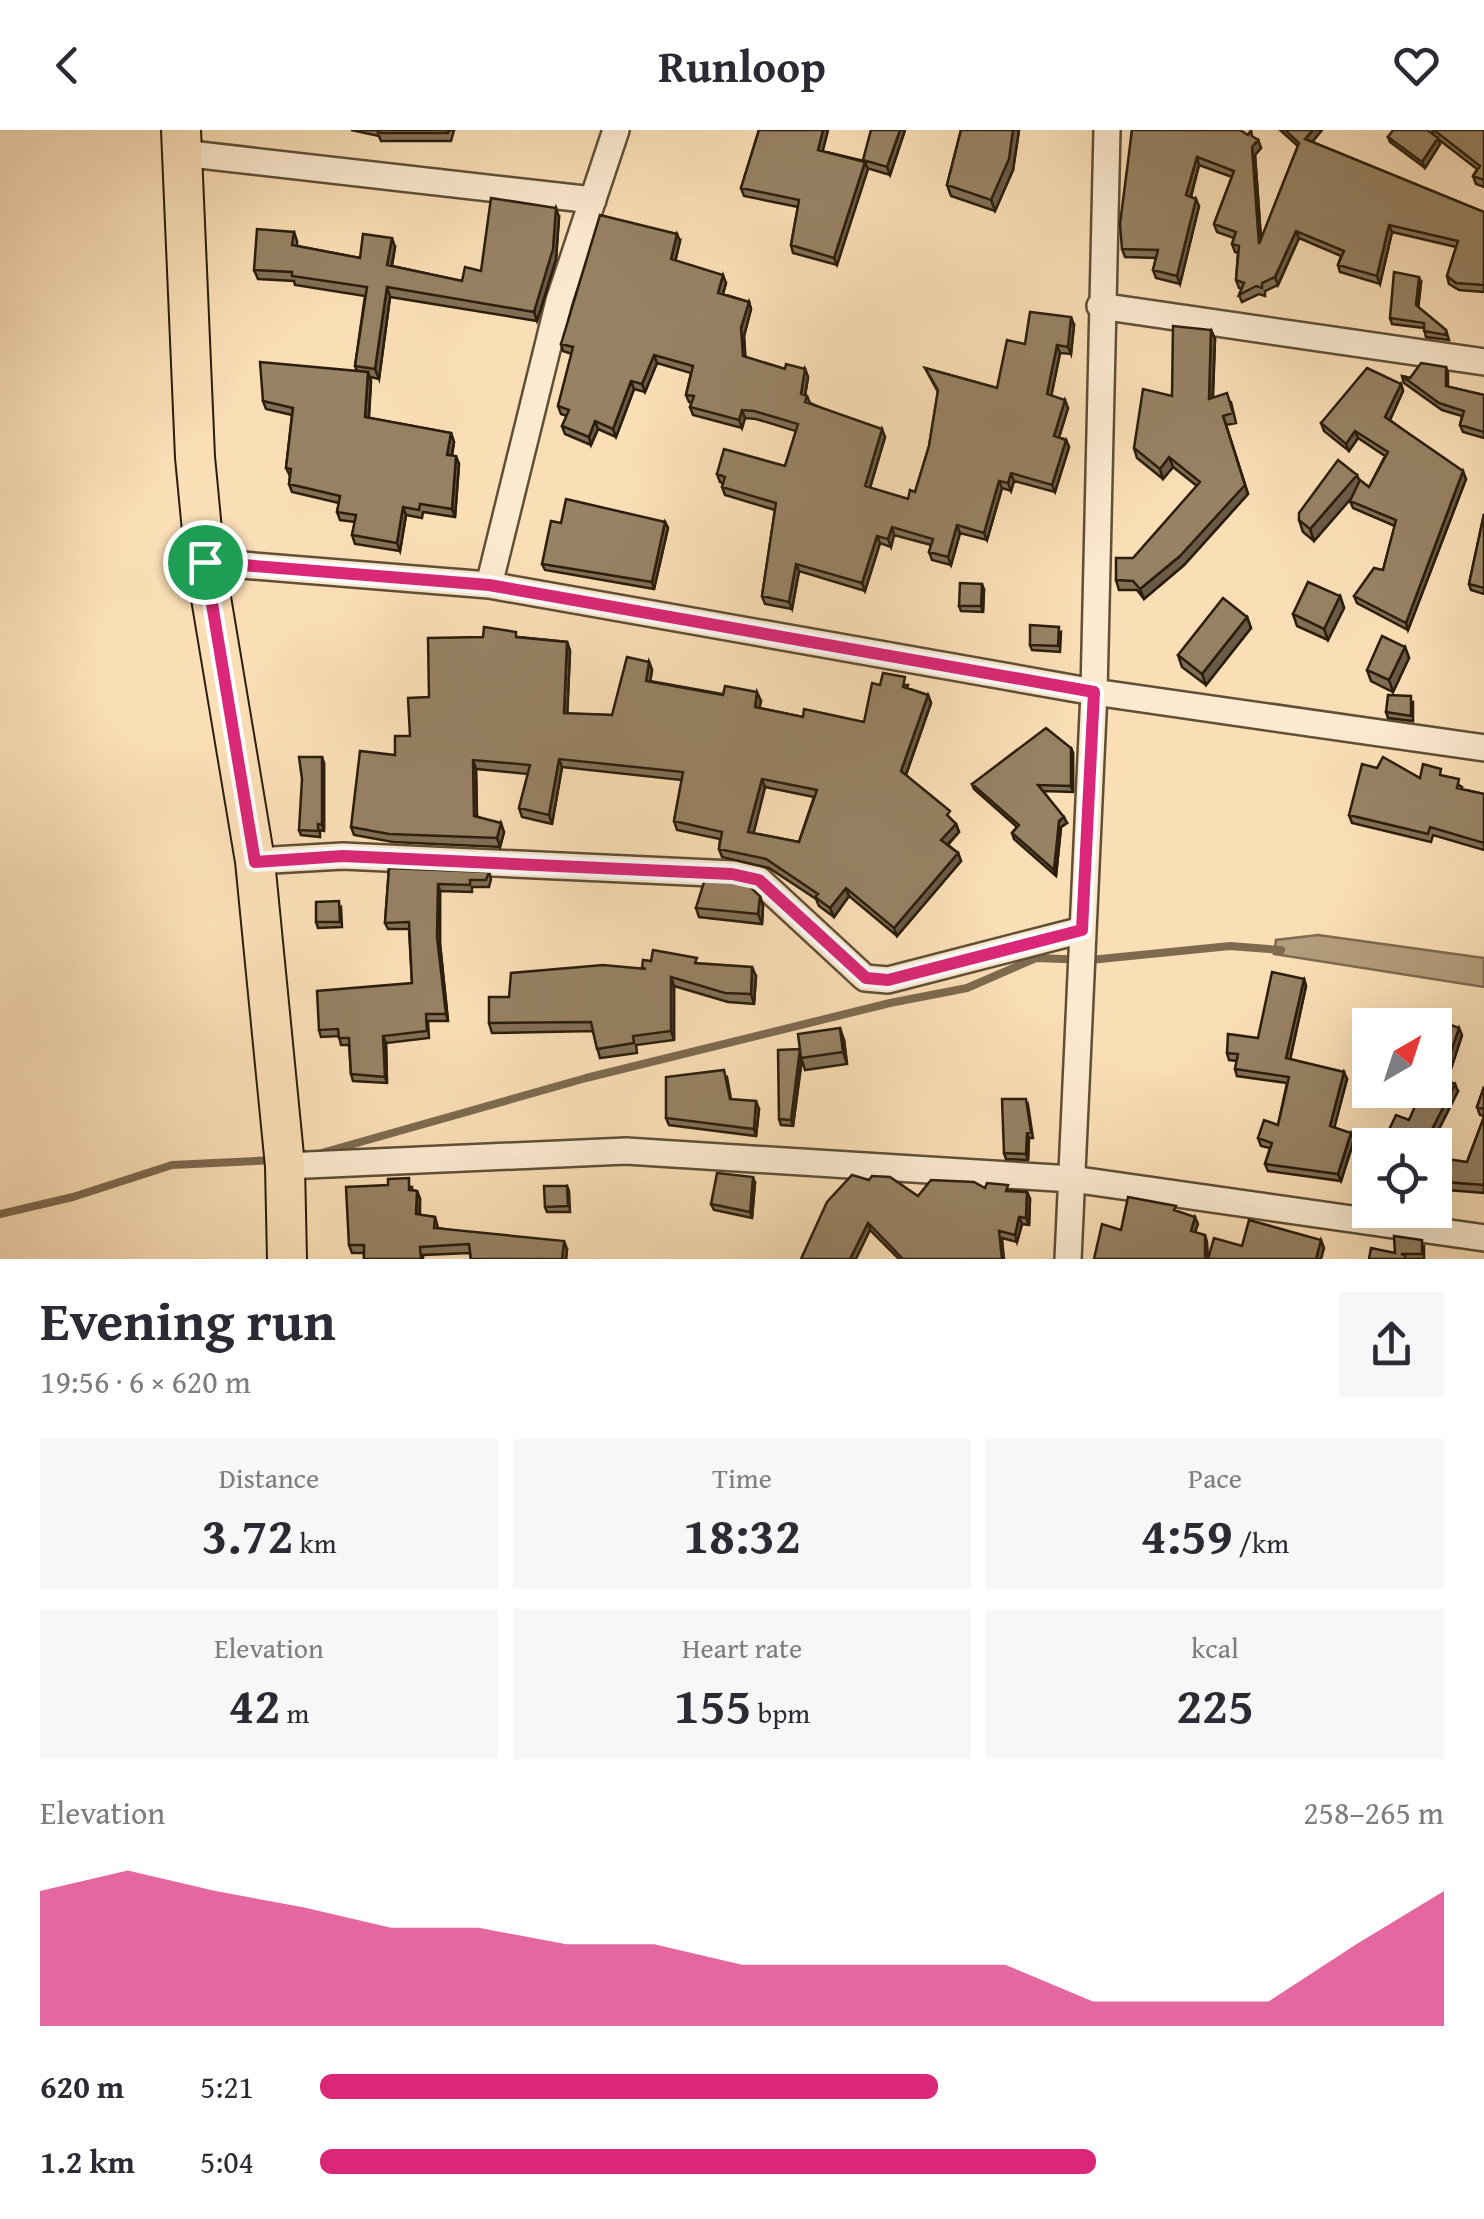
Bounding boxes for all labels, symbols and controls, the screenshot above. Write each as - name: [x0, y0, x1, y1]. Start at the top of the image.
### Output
- text: Runloop: [658, 33, 826, 98]
- icon: back: [40, 38, 95, 93]
- icon: heart: [1389, 38, 1444, 93]
- pin: [163, 520, 248, 605]
- icon: arrive: [178, 535, 233, 590]
- north arrow: [1352, 1008, 1452, 1108]
- map controls: [1352, 1008, 1452, 1228]
- button: locate: [1352, 1128, 1452, 1228]
- text: Evening run: [40, 1280, 336, 1360]
- button: share: [1339, 1292, 1444, 1397]
- text: 19:56 · 6 × 620 m: [40, 1358, 251, 1405]
- text: Distance: [219, 1457, 319, 1498]
- text: Time: [712, 1457, 772, 1498]
- text: Pace: [1188, 1457, 1242, 1498]
- text: 3.72: [201, 1498, 293, 1571]
- text: 18:32: [683, 1498, 801, 1571]
- text: 4:59: [1141, 1498, 1233, 1571]
- text: km: [293, 1522, 337, 1563]
- text: /km: [1233, 1522, 1289, 1563]
- text: Elevation: [214, 1627, 324, 1668]
- text: Heart rate: [682, 1627, 802, 1668]
- text: kcal: [1191, 1627, 1239, 1668]
- text: 42: [229, 1668, 280, 1741]
- text: 155: [674, 1668, 752, 1741]
- text: 225: [1176, 1668, 1254, 1741]
- text: m: [280, 1692, 309, 1733]
- text: bpm: [752, 1692, 810, 1733]
- text: Elevation: [40, 1789, 165, 1836]
- text: 258–265 m: [1303, 1789, 1444, 1836]
- text: 620 m: [40, 2063, 124, 2110]
- text: 5:21: [200, 2063, 254, 2110]
- text: 1.2 km: [40, 2138, 135, 2185]
- text: 5:04: [200, 2138, 254, 2185]

